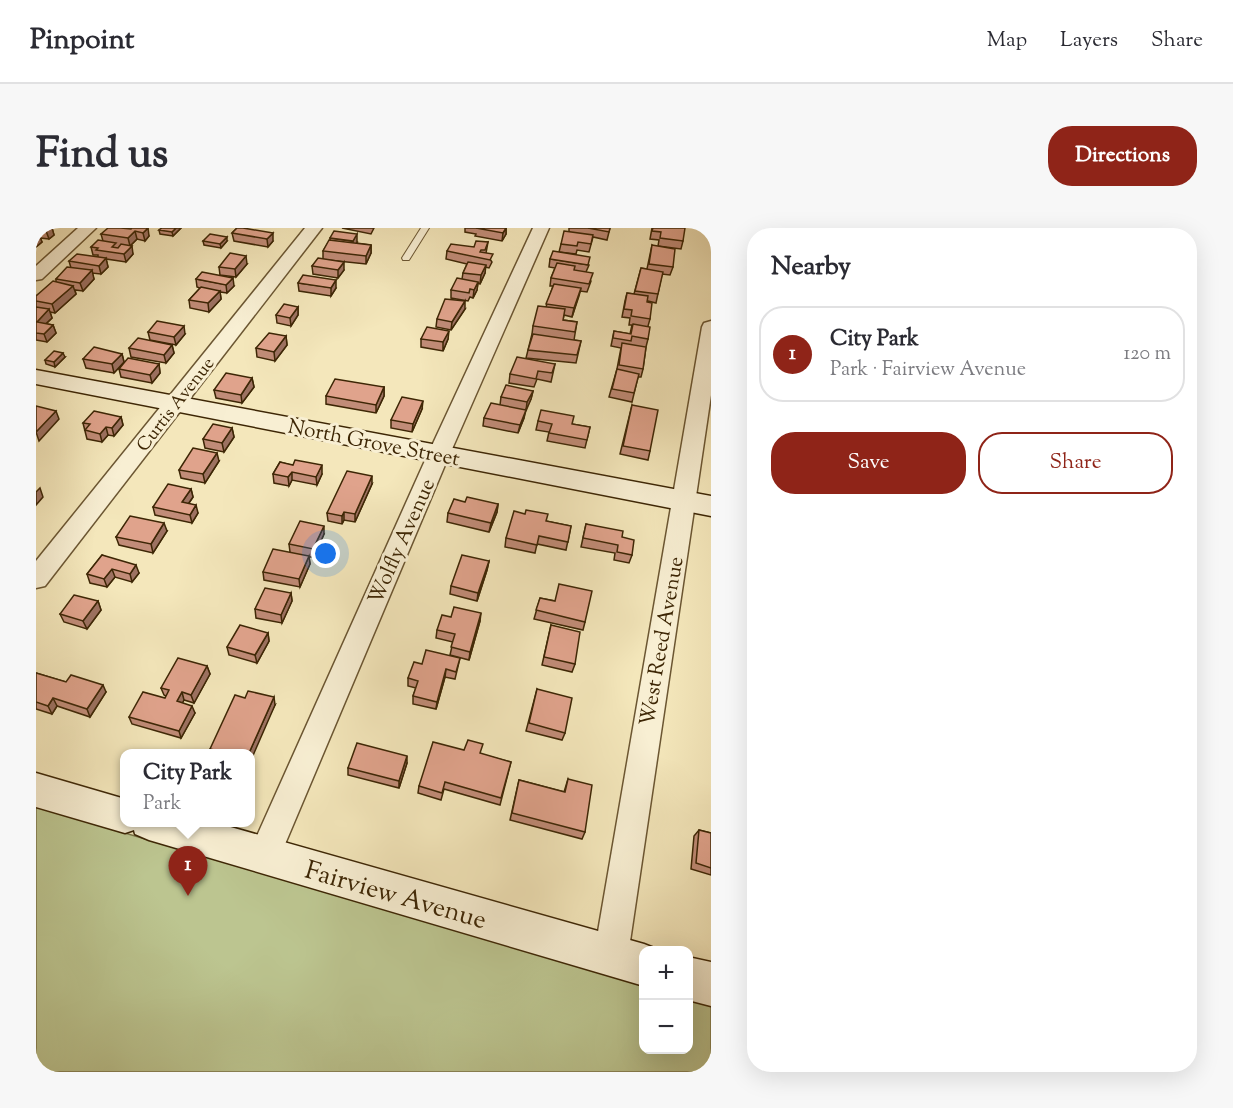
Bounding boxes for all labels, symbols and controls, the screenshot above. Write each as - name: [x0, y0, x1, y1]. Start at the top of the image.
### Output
- text: Pinpoint: [30, 21, 134, 61]
- text: Map: [987, 26, 1027, 56]
- text: Layers: [1060, 26, 1118, 56]
- text: Share: [1151, 26, 1203, 56]
- text: Find us: [36, 126, 168, 186]
- button: Directions: [1048, 126, 1197, 186]
- text: Nearby: [771, 249, 851, 286]
- text: City Park: [830, 324, 919, 356]
- text: 1: [789, 340, 796, 369]
- text: 120 m: [1123, 340, 1171, 369]
- street label: Curtis Avenue: [131, 352, 222, 458]
- text: Park · Fairview Avenue: [830, 356, 1026, 385]
- street label: North Grove Street: [285, 413, 462, 475]
- button: Save: [771, 432, 966, 494]
- button: Share: [978, 432, 1173, 494]
- street label: Wolfly Avenue: [362, 474, 444, 610]
- your location: [311, 539, 340, 568]
- street label: West Reed Avenue: [633, 554, 693, 728]
- popup: [120, 749, 255, 827]
- text: City Park: [143, 758, 232, 790]
- text: Park: [143, 790, 181, 819]
- pin: 1: [168, 846, 208, 896]
- street label: Fairview Avenue: [300, 853, 490, 940]
- map controls: [639, 946, 693, 1054]
- button: +: [639, 946, 693, 1000]
- button: −: [639, 1000, 693, 1054]

